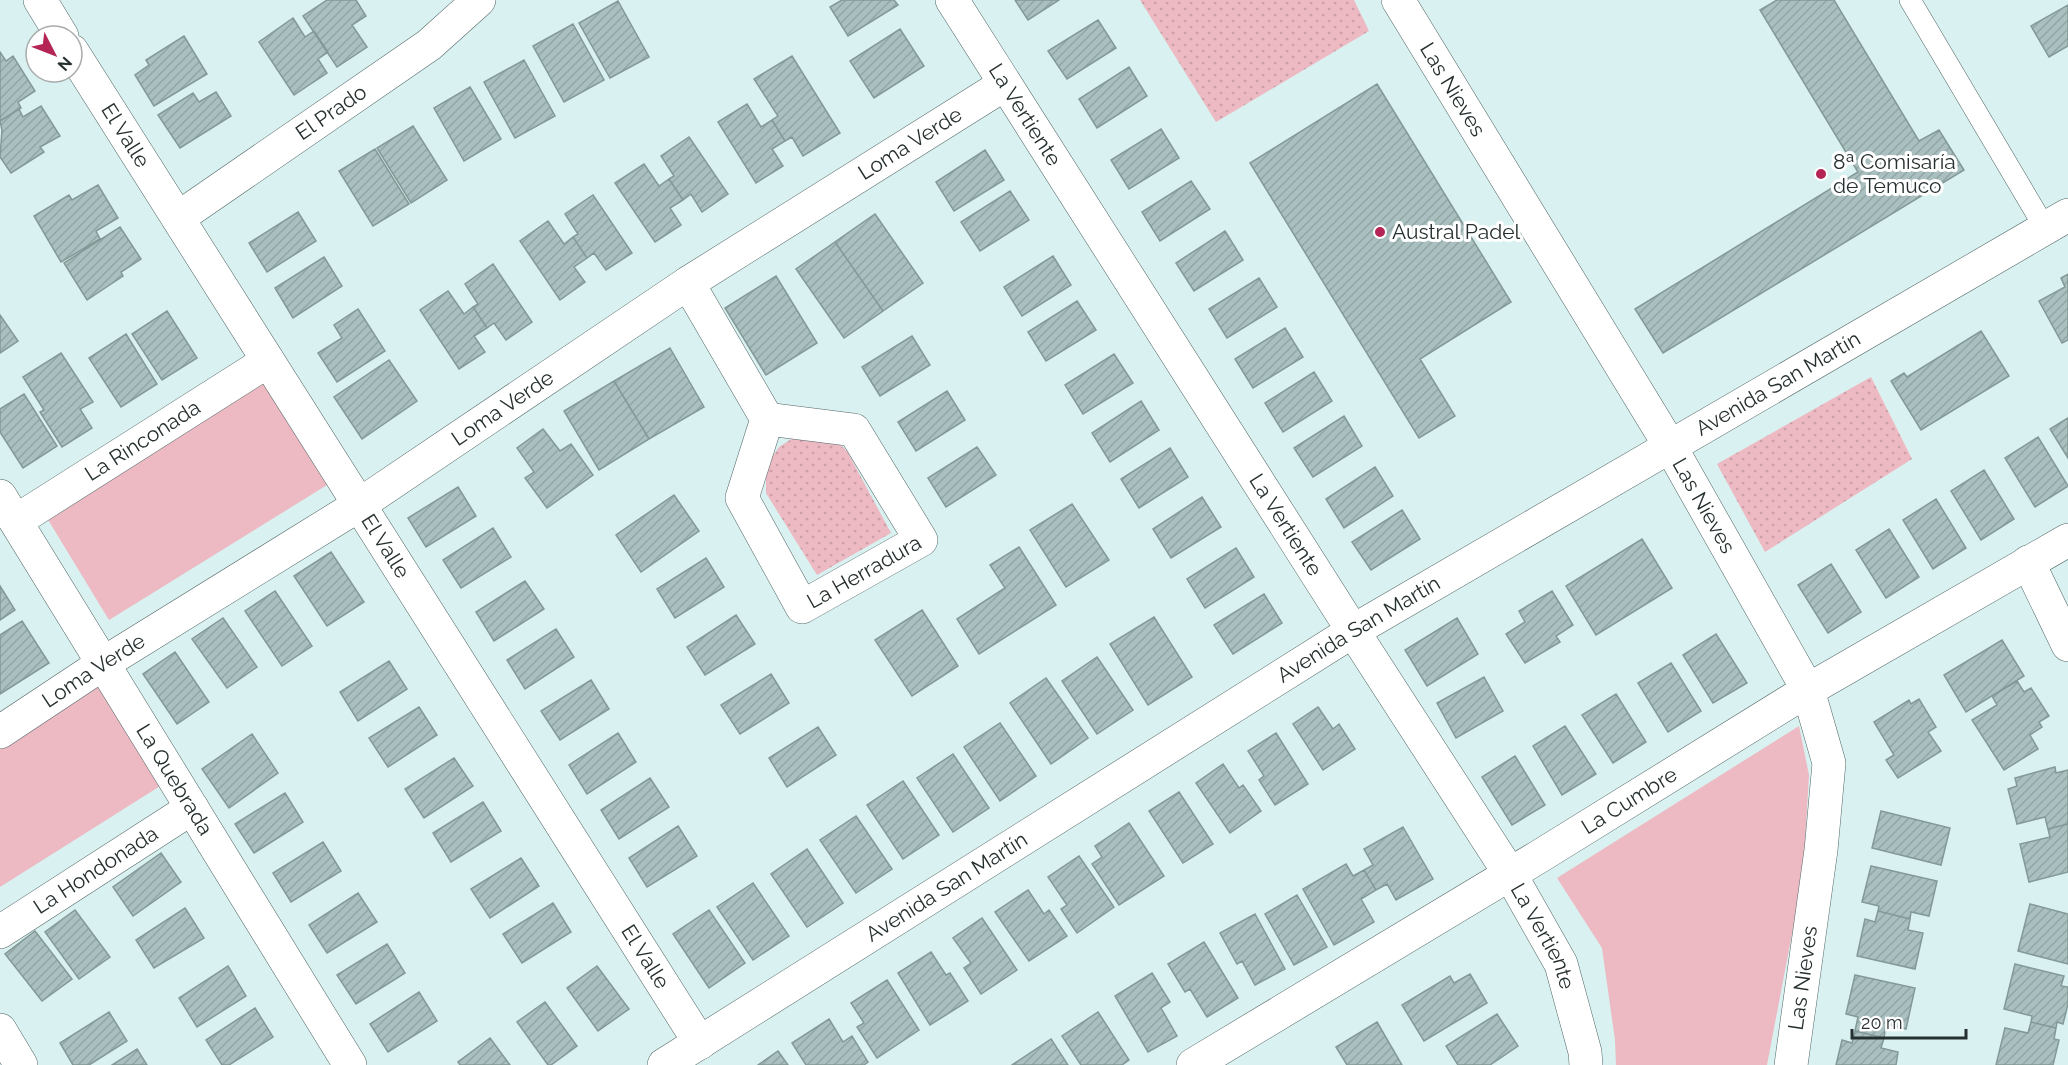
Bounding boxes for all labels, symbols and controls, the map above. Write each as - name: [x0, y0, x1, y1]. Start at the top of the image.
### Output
- north arrow: [24, 24, 84, 84]
- street label: Las Nieves: [1415, 38, 1491, 141]
- text: N: [54, 53, 76, 75]
- street label: La Vertiente: [984, 59, 1067, 170]
- street label: El Prado: [291, 79, 371, 145]
- street label: El Valle: [96, 99, 155, 172]
- street label: Loma Verde: [853, 101, 966, 185]
- place label: 8ª Comisaría de Temuco: [1833, 149, 1956, 198]
- marker: 8ª Comisaría de Temuco: [1814, 167, 1828, 181]
- place label: Austral Padel: [1392, 219, 1521, 244]
- marker: Austral Padel: [1373, 225, 1387, 239]
- street label: Avenida San Martín: [1691, 326, 1865, 441]
- street label: Loma Verde: [447, 364, 558, 451]
- street label: La Rinconada: [80, 394, 205, 486]
- street label: Las Nieves: [1667, 453, 1741, 557]
- street label: La Vertiente: [1244, 469, 1328, 580]
- street label: El Valle: [356, 509, 415, 583]
- street label: La Herradura: [802, 529, 926, 614]
- street label: Avenida San Martín: [1272, 570, 1444, 688]
- street label: Loma Verde: [37, 628, 149, 713]
- street label: La Quebrada: [131, 719, 219, 840]
- street label: La Cumbre: [1577, 761, 1681, 839]
- street label: La Hondonada: [29, 820, 162, 919]
- street label: Avenida San Martín: [861, 826, 1032, 947]
- street label: La Vertiente: [1506, 879, 1580, 992]
- street label: El Valle: [616, 920, 675, 993]
- street label: Las Nieves: [1783, 924, 1822, 1032]
- scale bar: [1852, 1002, 1966, 1040]
- text: 20 m: [1861, 1012, 1903, 1033]

